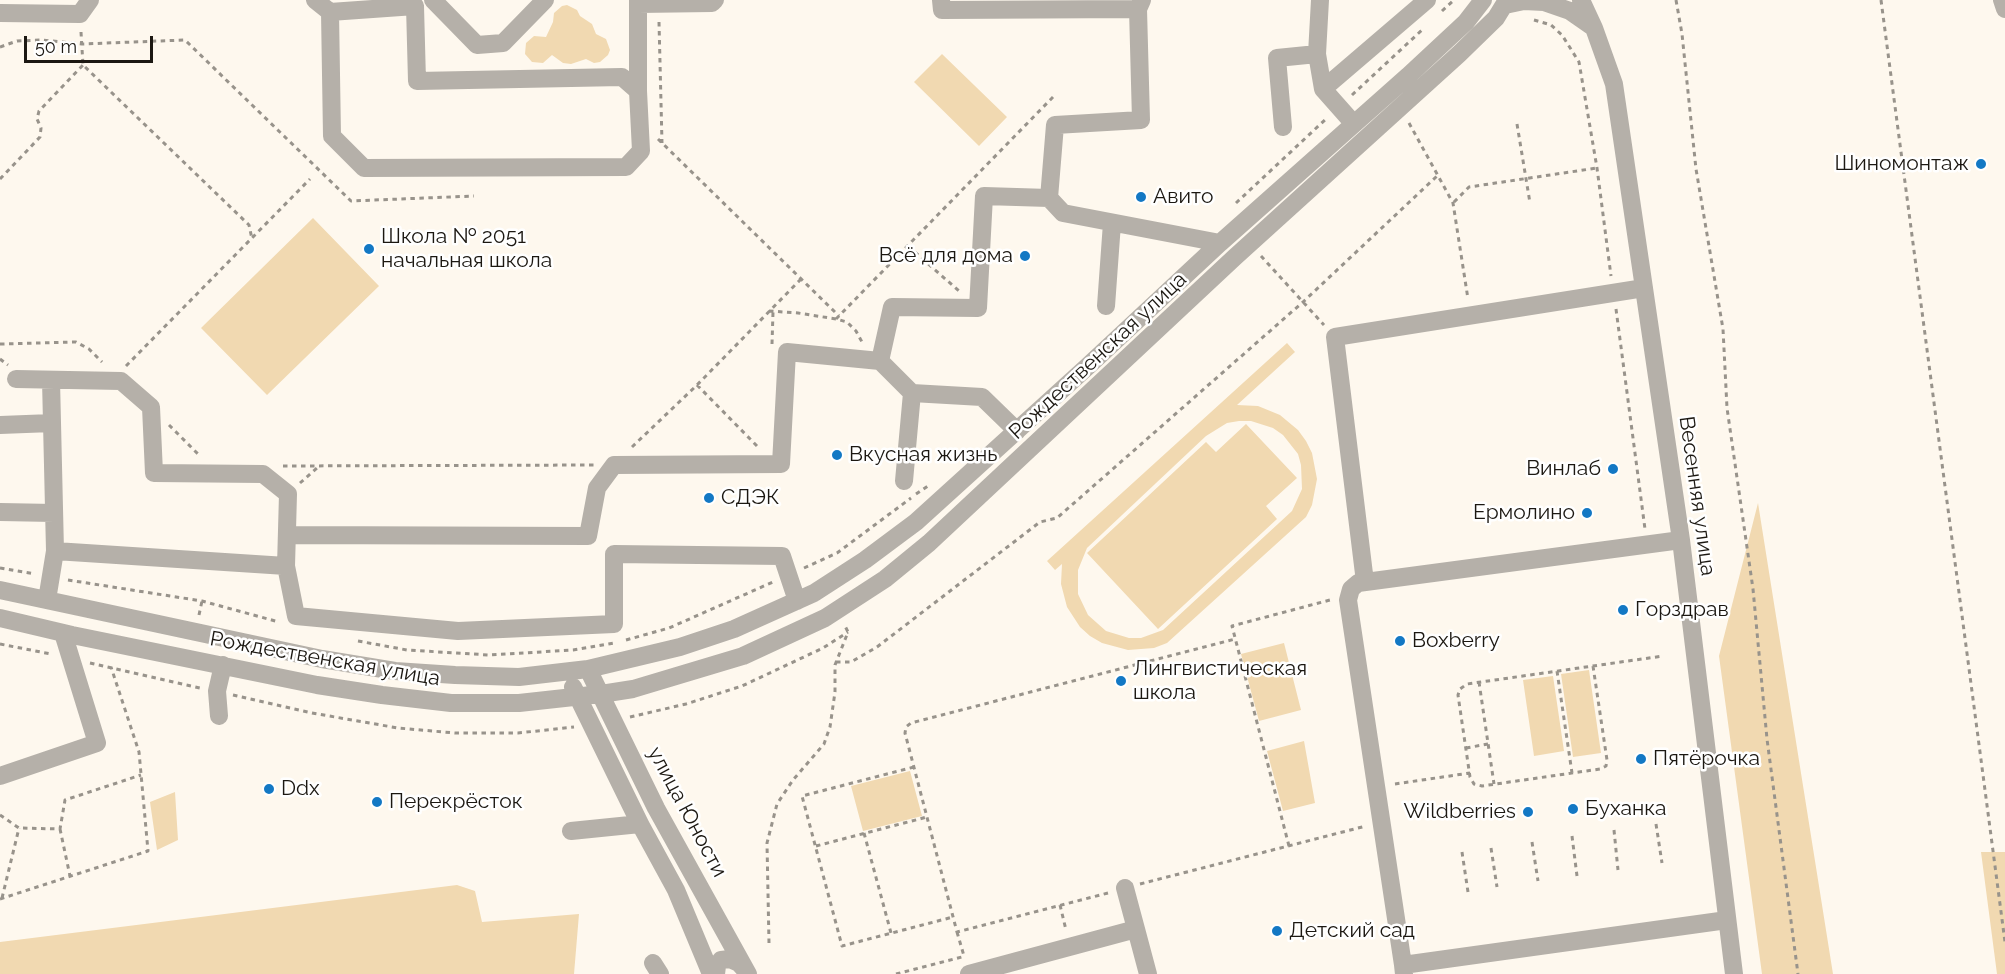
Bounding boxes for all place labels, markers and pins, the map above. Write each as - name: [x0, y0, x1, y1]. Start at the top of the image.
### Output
- place label: Шиномонтаж: [1834, 151, 1969, 177]
- marker: Шиномонтаж: [1974, 157, 1988, 171]
- place label: Авито: [1153, 184, 1213, 210]
- marker: Авито: [1134, 190, 1148, 204]
- place label: Школа № 2051 начальная школа: [381, 224, 552, 274]
- marker: Школа № 2051 начальная школа: [362, 242, 376, 256]
- place label: Всё для дома: [879, 243, 1013, 269]
- marker: Всё для дома: [1018, 249, 1032, 263]
- place label: Вкусная жизнь: [849, 442, 998, 468]
- marker: Вкусная жизнь: [830, 448, 844, 462]
- place label: Винлаб: [1526, 456, 1601, 482]
- marker: Винлаб: [1606, 462, 1620, 476]
- place label: СДЭК: [721, 485, 779, 511]
- marker: СДЭК: [702, 491, 716, 505]
- place label: Ермолино: [1473, 500, 1575, 526]
- marker: Ермолино: [1580, 506, 1594, 520]
- place label: Горздрав: [1635, 597, 1729, 623]
- marker: Горздрав: [1616, 603, 1630, 617]
- place label: Boxberry: [1412, 628, 1500, 654]
- marker: Boxberry: [1393, 634, 1407, 648]
- place label: Лингвистическая школа: [1133, 656, 1307, 706]
- marker: Лингвистическая школа: [1114, 674, 1128, 688]
- place label: Пятёрочка: [1653, 746, 1760, 772]
- marker: Пятёрочка: [1634, 752, 1648, 766]
- place label: Ddx: [281, 776, 320, 802]
- marker: Ddx: [262, 782, 276, 796]
- place label: Перекрёсток: [389, 789, 523, 815]
- marker: Перекрёсток: [370, 795, 384, 809]
- place label: Буханка: [1585, 796, 1667, 822]
- place label: Wildberries: [1404, 799, 1516, 825]
- marker: Буханка: [1566, 802, 1580, 816]
- marker: Wildberries: [1521, 805, 1535, 819]
- place label: Детский сад: [1289, 918, 1415, 944]
- marker: Детский сад: [1270, 924, 1284, 938]

